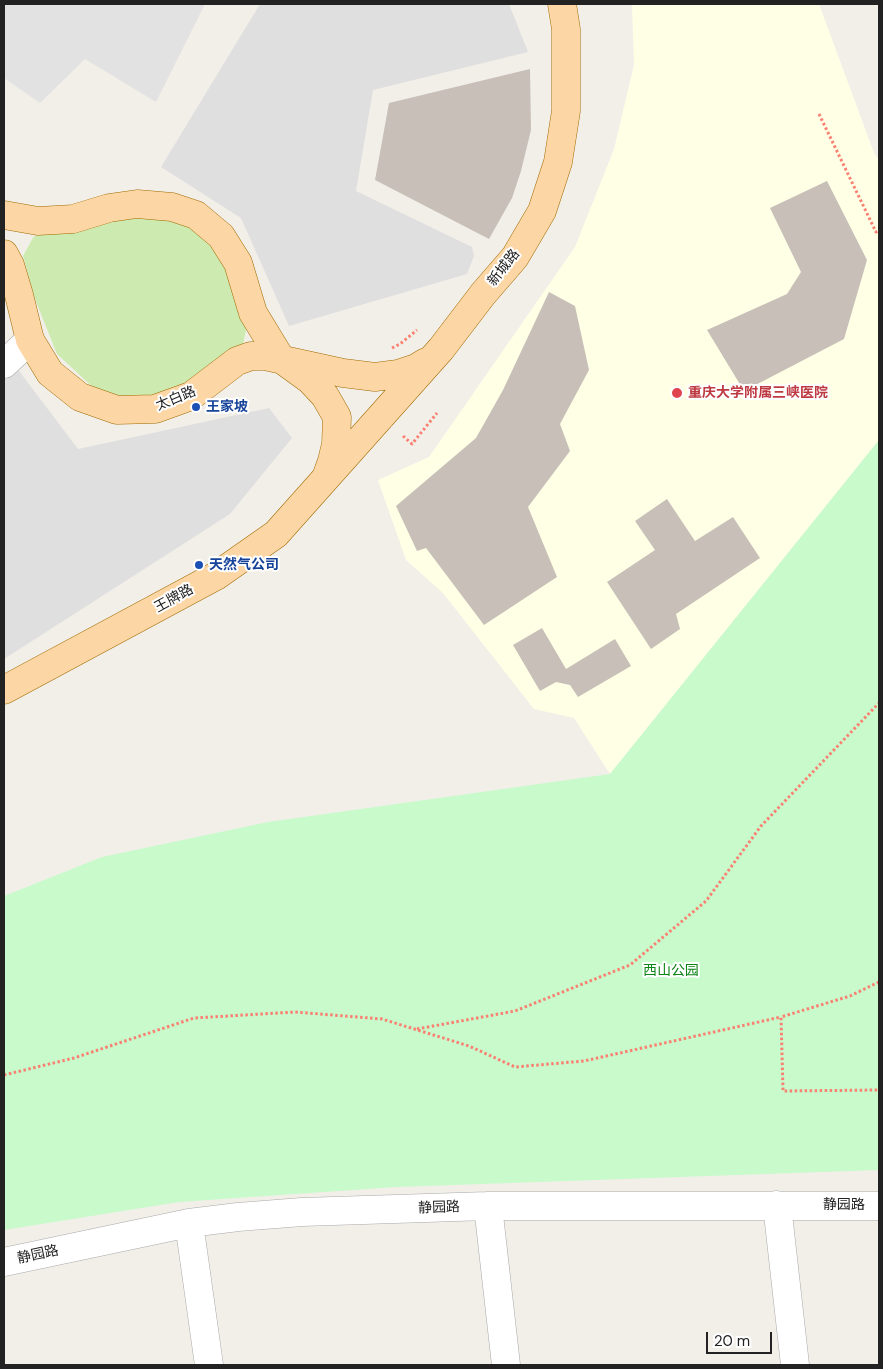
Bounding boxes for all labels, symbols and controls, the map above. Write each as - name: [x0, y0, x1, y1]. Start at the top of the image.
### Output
- street label: 新城路: [484, 246, 524, 290]
- street label: 太白路: [153, 383, 199, 415]
- place label: 重庆大学附属三峡医院: [688, 385, 828, 401]
- marker: 重庆大学附属三峡医院: [670, 386, 684, 400]
- place label: 王家坡: [206, 399, 248, 415]
- marker: 王家坡: [190, 401, 202, 413]
- place label: 天然气公司: [209, 557, 279, 573]
- marker: 天然气公司: [193, 559, 205, 571]
- street label: 王牌路: [152, 581, 196, 617]
- park label: 西山公园: [643, 963, 699, 979]
- street label: 静园路: [823, 1197, 865, 1213]
- street label: 静园路: [418, 1199, 460, 1217]
- street label: 静园路: [16, 1242, 60, 1268]
- scale bar: [708, 1322, 774, 1354]
- text: 20 m: [714, 1331, 750, 1351]

